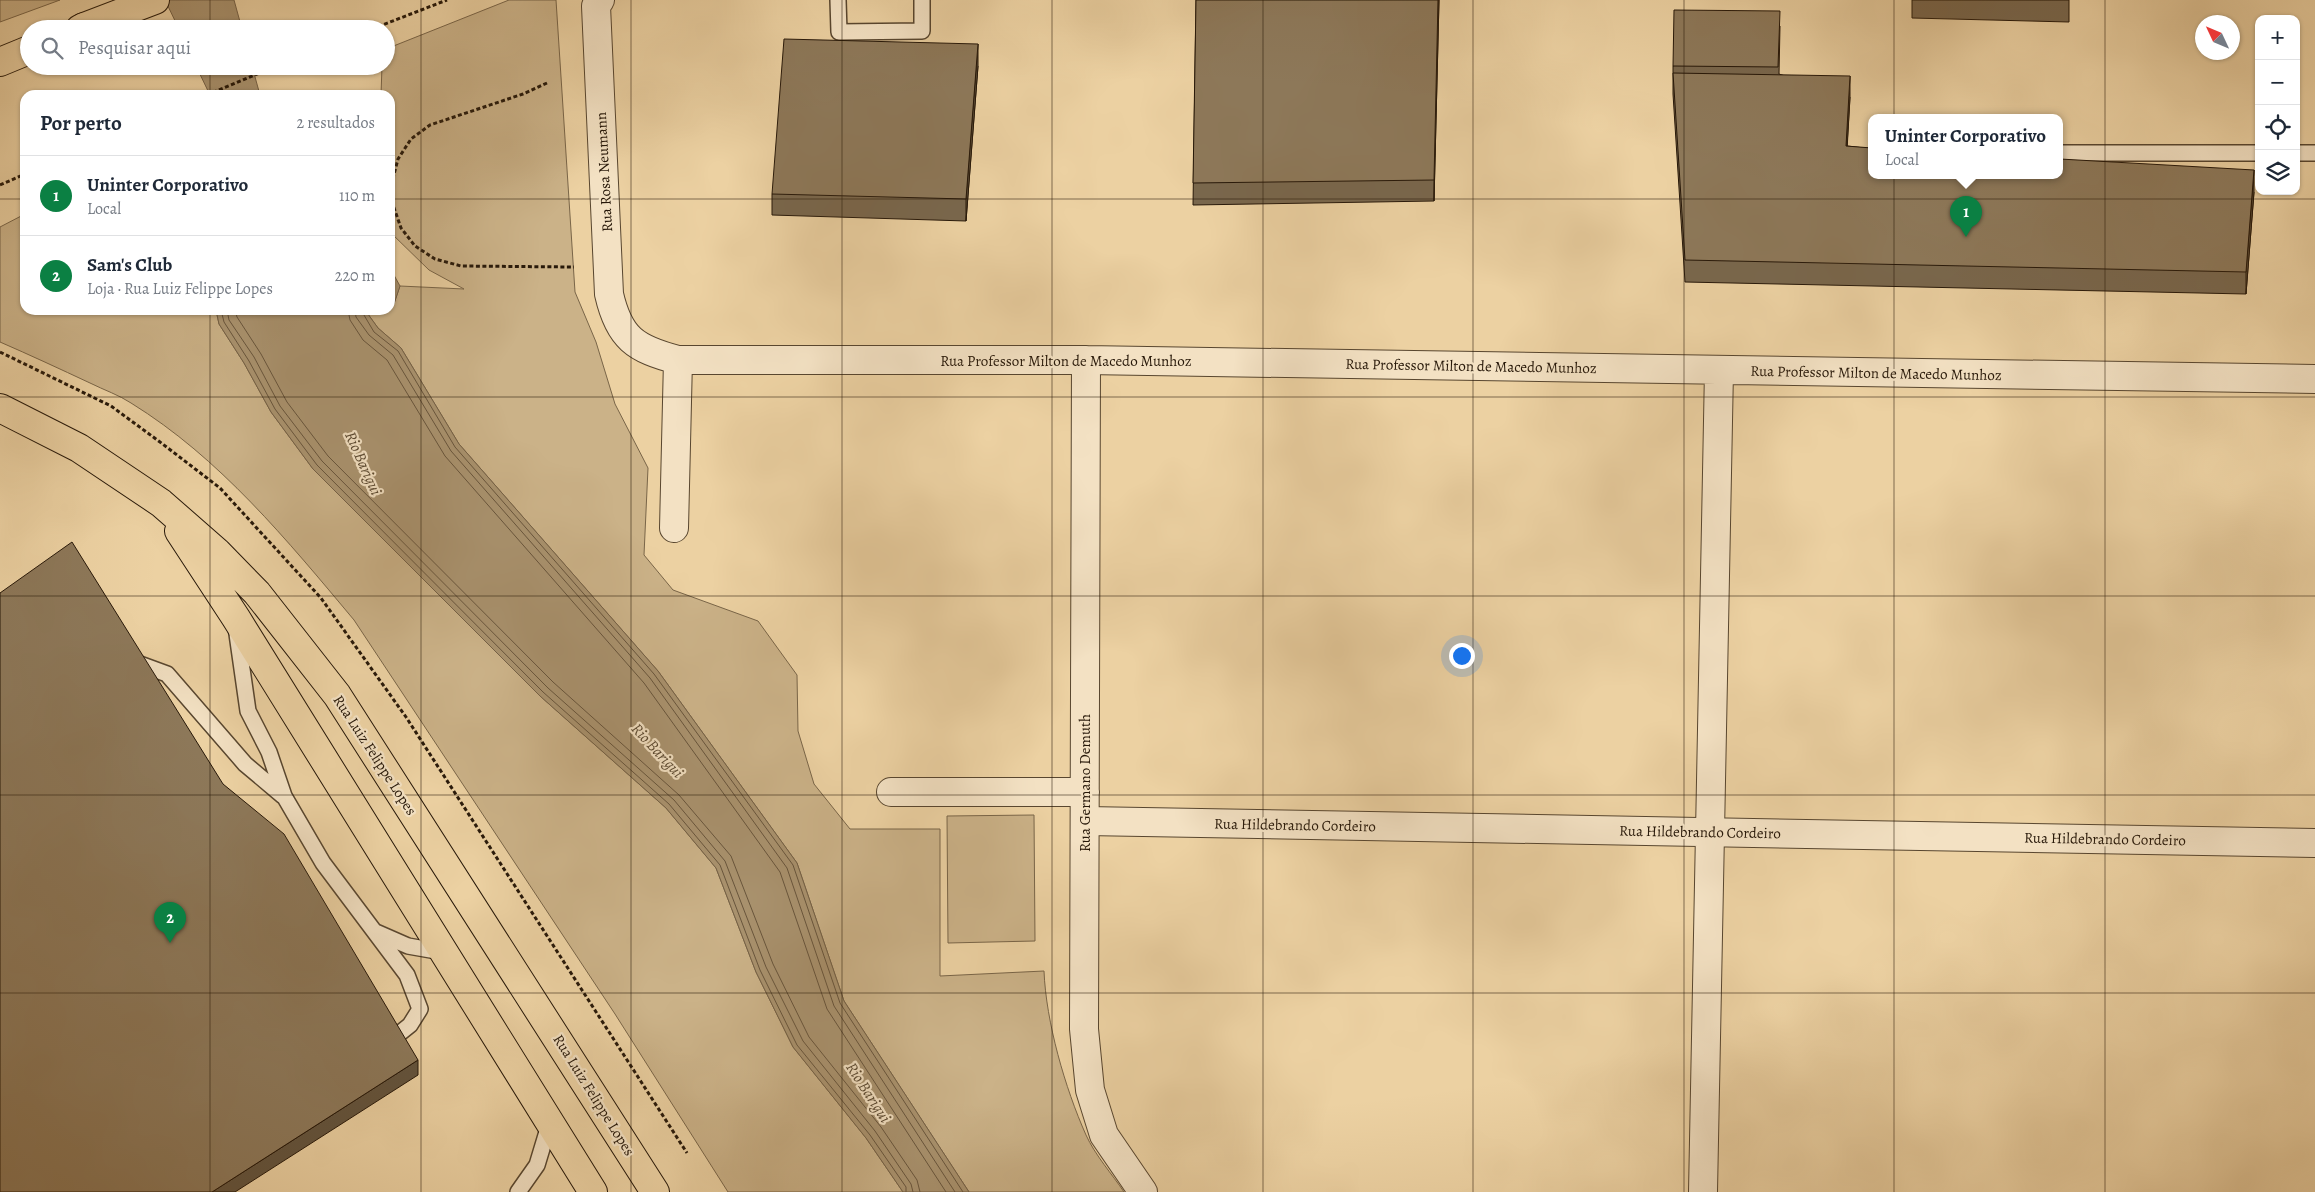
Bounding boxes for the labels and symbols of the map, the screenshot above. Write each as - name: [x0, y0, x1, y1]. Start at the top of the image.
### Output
- north arrow: [2195, 15, 2240, 60]
- street label: Rua Rosa Neumann: [591, 111, 617, 233]
- pin: 1: [1950, 196, 1982, 237]
- street label: Rua Professor Milton de Macedo Munhoz: [940, 351, 1192, 371]
- street label: Rua Professor Milton de Macedo Munhoz: [1345, 354, 1597, 378]
- street label: Rua Professor Milton de Macedo Munhoz: [1750, 361, 2002, 385]
- water label: Rio Barigui: [339, 428, 387, 499]
- your location: [1449, 643, 1475, 669]
- street label: Rua Luiz Felippe Lopes: [329, 691, 421, 819]
- street label: Rua Germano Demuth: [1075, 714, 1095, 852]
- water label: Rio Barigui: [626, 718, 688, 783]
- street label: Rua Hildebrando Cordeiro: [1214, 814, 1376, 836]
- street label: Rua Hildebrando Cordeiro: [1619, 821, 1781, 843]
- street label: Rua Hildebrando Cordeiro: [2024, 828, 2186, 850]
- pin: 2: [154, 902, 186, 943]
- street label: Rua Luiz Felippe Lopes: [549, 1031, 639, 1159]
- water label: Rio Barigui: [840, 1058, 896, 1127]

